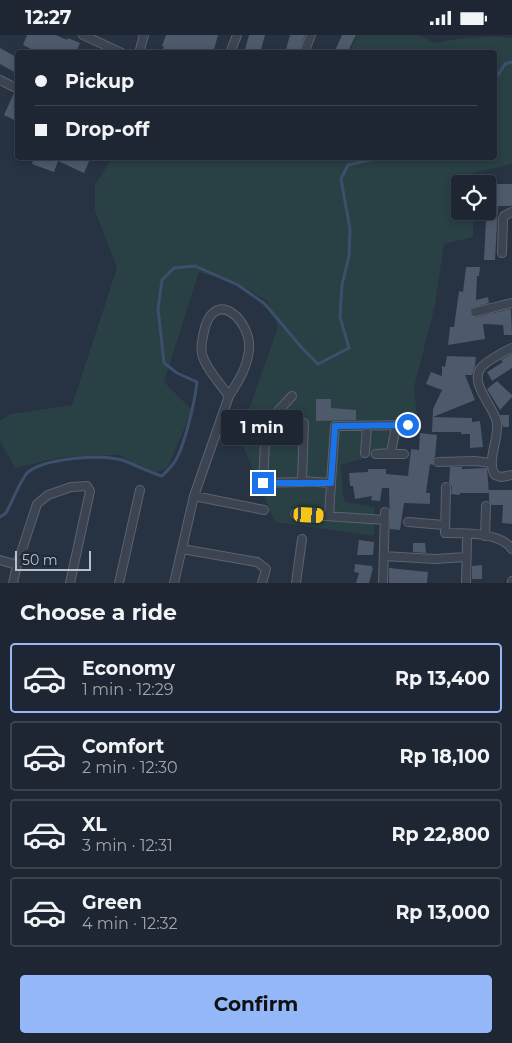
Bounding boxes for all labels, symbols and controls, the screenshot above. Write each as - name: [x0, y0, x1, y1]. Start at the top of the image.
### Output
- text: 12:27: [25, 6, 72, 29]
- text: Pickup: [65, 70, 134, 93]
- text: Drop-off: [65, 118, 149, 141]
- map controls: [451, 175, 496, 220]
- button: locate: [451, 175, 496, 220]
- callout: 1 min: [222, 411, 304, 445]
- route start: [397, 414, 419, 436]
- text: 1 min: [240, 418, 284, 437]
- route end: [252, 472, 274, 494]
- car: [293, 507, 324, 523]
- scale bar: [15, 548, 91, 571]
- text: 50 m: [22, 551, 58, 569]
- text: Choose a ride: [20, 599, 177, 626]
- icon: car: [22, 656, 67, 701]
- text: Economy: [82, 657, 175, 680]
- text: Rp 13,400: [395, 667, 490, 690]
- text: 1 min · 12:29: [82, 680, 174, 699]
- icon: car: [22, 734, 67, 779]
- text: Comfort: [82, 735, 164, 758]
- text: Rp 18,100: [399, 745, 490, 768]
- text: 2 min · 12:30: [82, 758, 178, 777]
- icon: car: [22, 812, 67, 857]
- text: XL: [82, 813, 107, 836]
- text: Rp 22,800: [391, 823, 490, 846]
- text: 3 min · 12:31: [82, 836, 173, 855]
- icon: car: [22, 890, 67, 935]
- text: Green: [82, 891, 142, 914]
- text: Rp 13,000: [395, 901, 490, 924]
- text: 4 min · 12:32: [82, 914, 178, 933]
- button: Confirm: [20, 975, 492, 1033]

